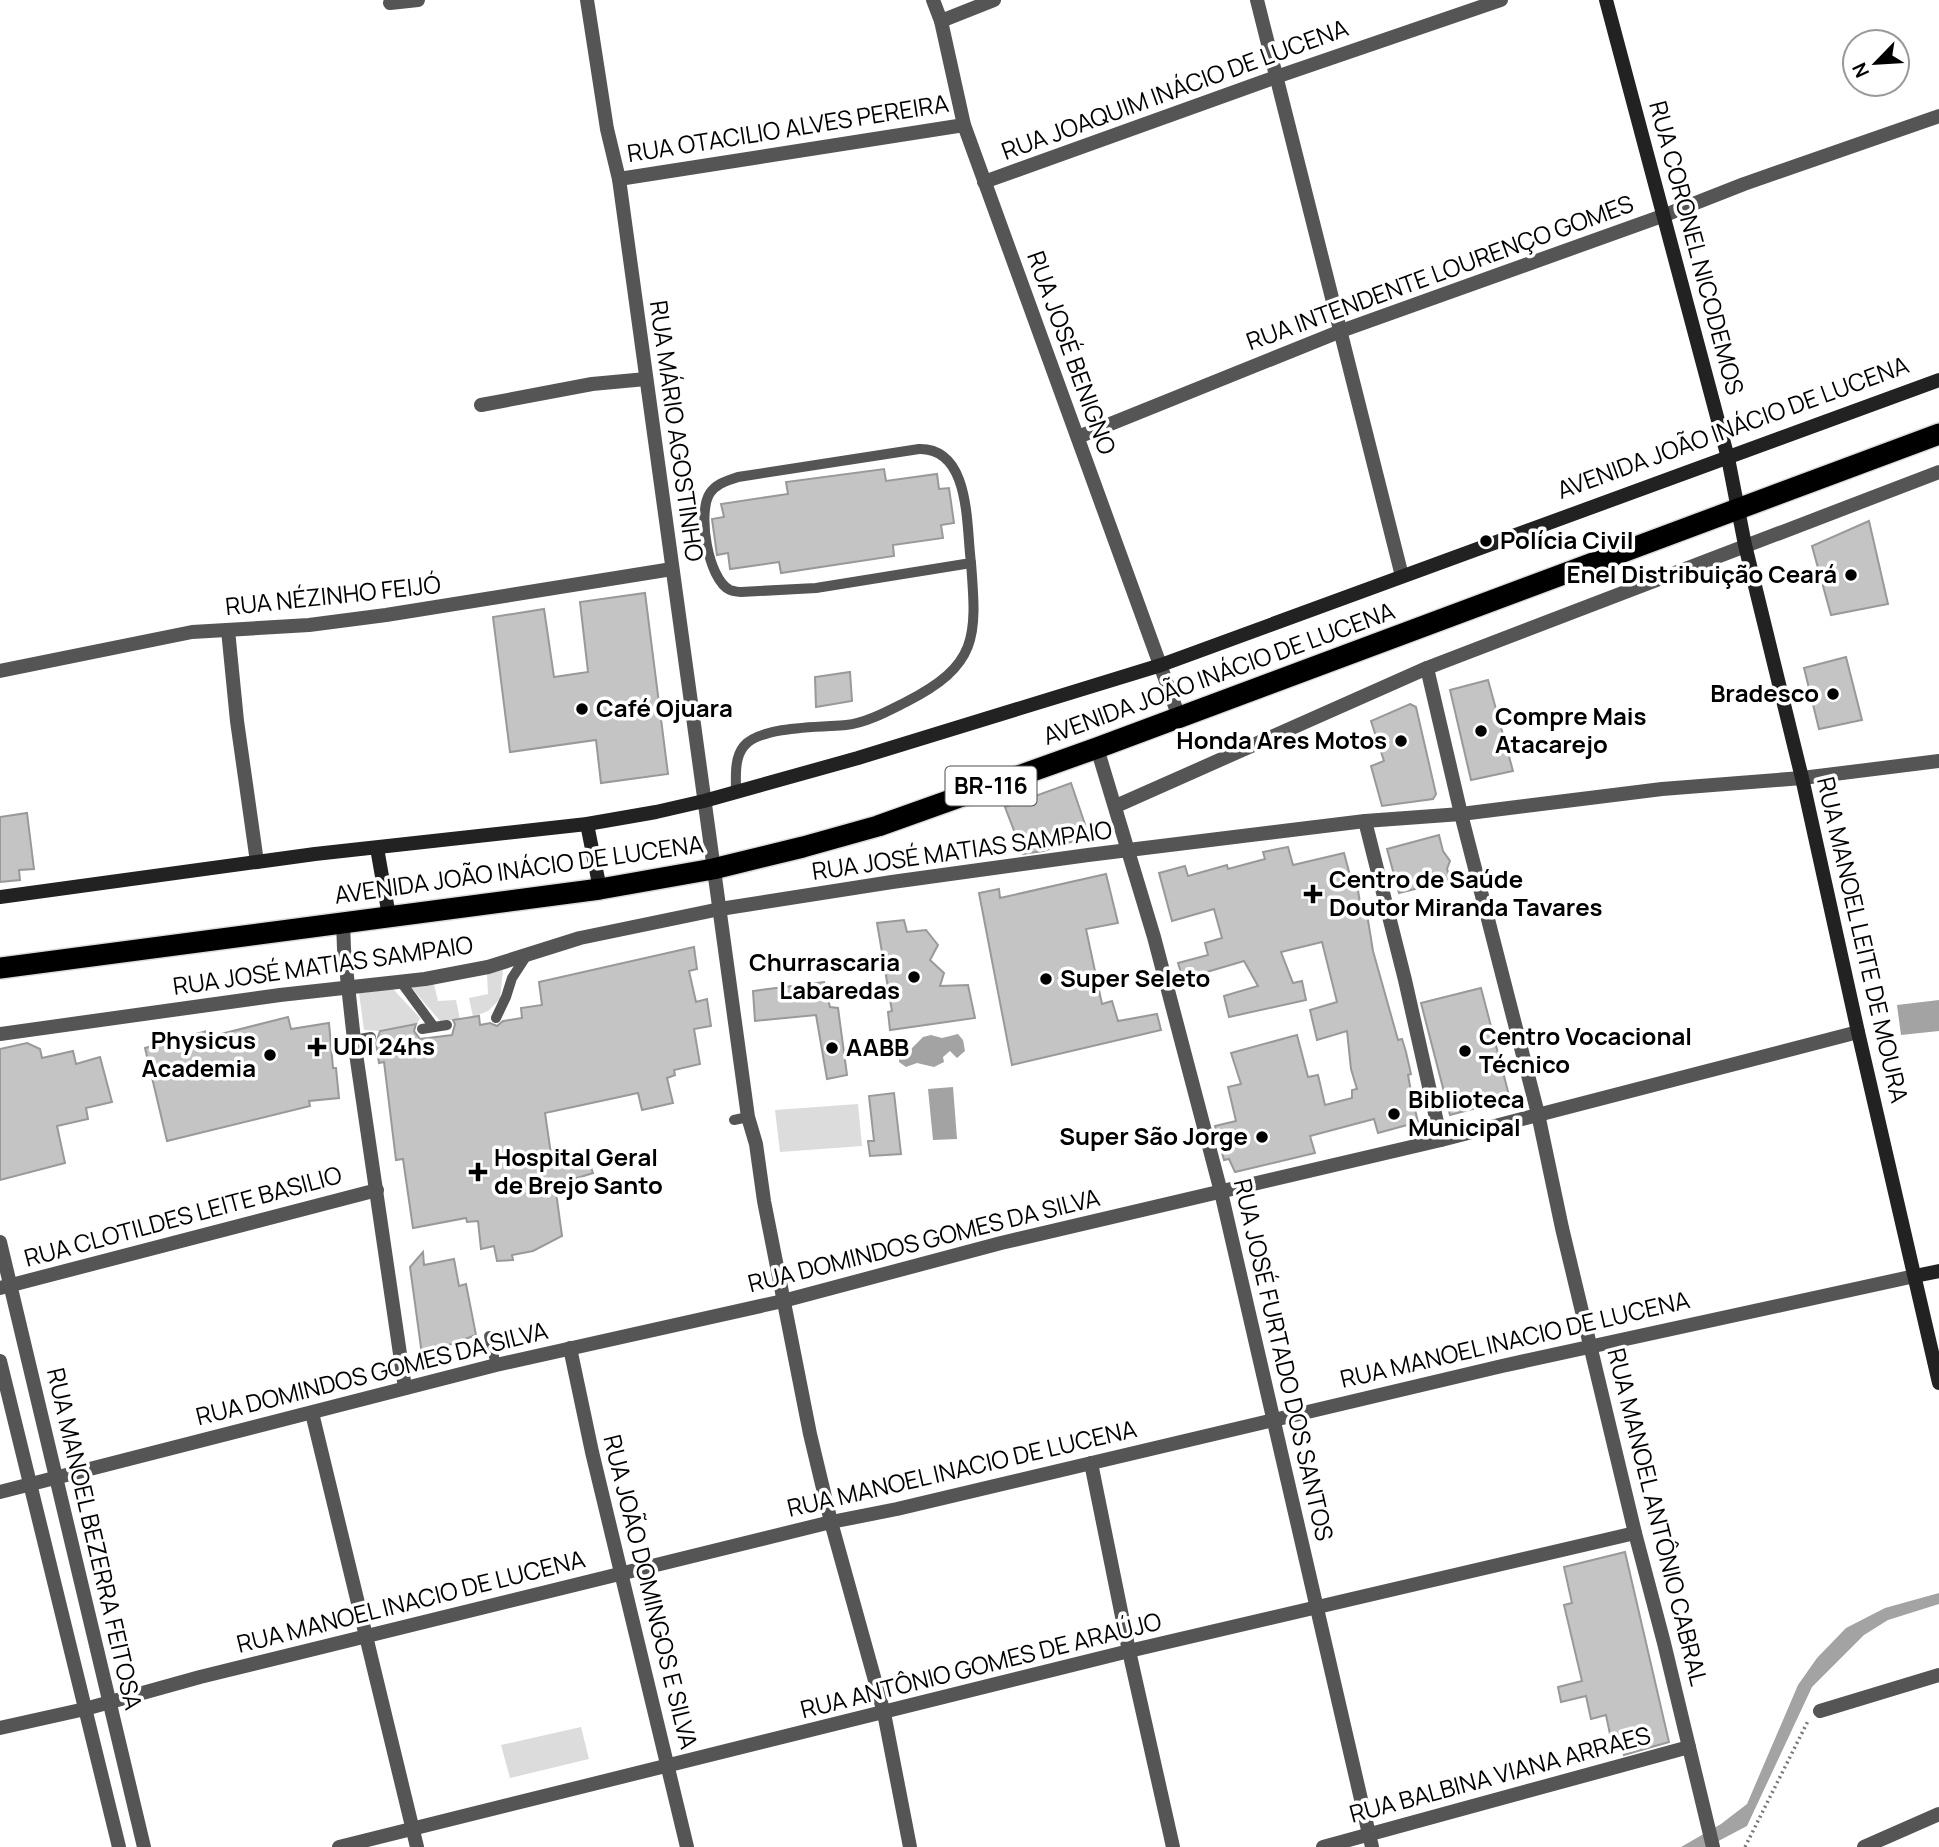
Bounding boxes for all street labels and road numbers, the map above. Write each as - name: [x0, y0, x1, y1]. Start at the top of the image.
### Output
- street label: RUA JOAQUIM INÁCIO DE LUCENA: [997, 10, 1352, 167]
- street label: RUA OTACILIO ALVES PEREIRA: [625, 86, 951, 169]
- street label: RUA CORONEL NICODEMOS: [1642, 97, 1753, 398]
- street label: RUA INTENDENTE LOURENÇO GOMES: [1241, 186, 1638, 357]
- street label: RUA JOSÉ BENIGNO: [1020, 246, 1125, 459]
- street label: RUA MÁRIO AGOSTINHO: [643, 298, 712, 564]
- street label: AVENIDA JOÃO INÁCIO DE LUCENA: [1552, 347, 1913, 506]
- street label: RUA NÉZINHO FEIJÓ: [223, 567, 442, 622]
- street label: AVENIDA JOÃO INÁCIO DE LUCENA: [1038, 593, 1399, 752]
- road number: BR-116: [946, 766, 1036, 806]
- street label: RUA MANOEL LEITE DE MOURA: [1810, 773, 1917, 1106]
- street label: RUA JOSÉ MATIAS SAMPAIO: [810, 812, 1114, 887]
- street label: AVENIDA JOÃO INÁCIO DE LUCENA: [332, 826, 705, 911]
- street label: RUA JOSÉ MATIAS SAMPAIO: [171, 927, 475, 1002]
- street label: RUA CLOTILDES LEITE BASILIO: [20, 1157, 345, 1274]
- street label: RUA JOSÉ FURTADO DOS SANTOS: [1227, 1175, 1342, 1544]
- street label: RUA DOMINDOS GOMES DA SILVA: [744, 1180, 1103, 1299]
- street label: RUA MANOEL INACIO DE LUCENA: [1337, 1282, 1693, 1395]
- street label: RUA DOMINDOS GOMES DA SILVA: [192, 1313, 551, 1432]
- street label: RUA MANOEL ANTÔNIO CABRAL: [1601, 1344, 1716, 1689]
- street label: RUA MANOEL BEZERRA FEITOSA: [40, 1364, 151, 1713]
- street label: RUA MANOEL INACIO DE LUCENA: [784, 1411, 1140, 1524]
- street label: RUA JOÃO DOMINGOS E SILVA: [596, 1431, 707, 1752]
- street label: RUA MANOEL INACIO DE LUCENA: [233, 1541, 588, 1660]
- street label: RUA ANTÔNIO GOMES DE ARAÚJO: [797, 1604, 1165, 1725]
- street label: RUA BALBINA VIANA ARRAES: [1345, 1717, 1654, 1830]

